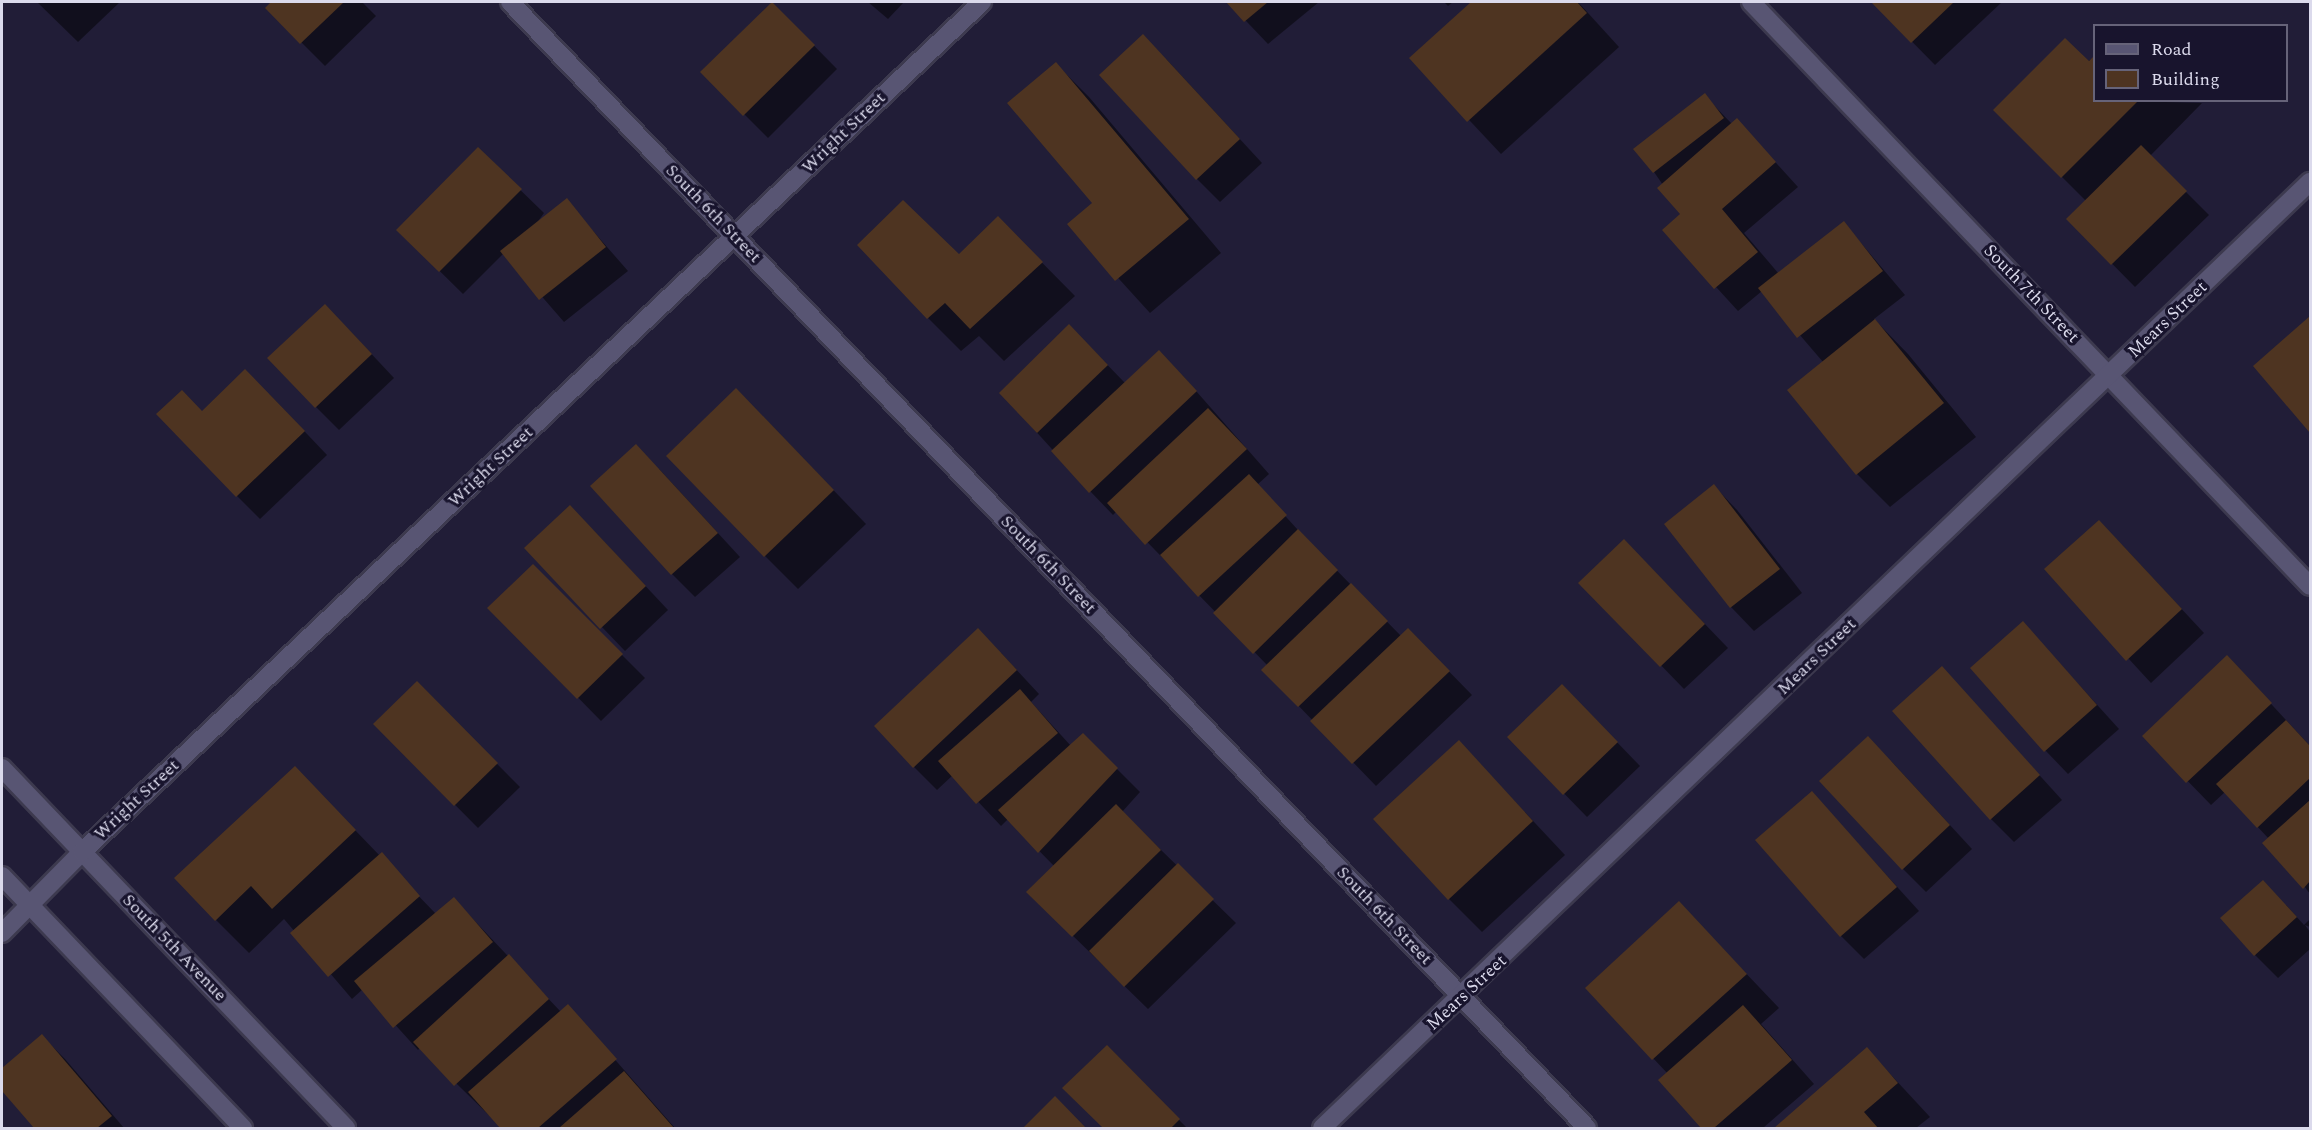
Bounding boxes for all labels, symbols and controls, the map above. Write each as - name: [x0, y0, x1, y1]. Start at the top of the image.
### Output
- legend: [2093, 24, 2288, 102]
- text: Road: [2151, 36, 2192, 63]
- text: Building: [2151, 66, 2220, 93]
- street label: Wright Street: [797, 88, 891, 178]
- street label: South 6th Street: [661, 160, 765, 268]
- street label: South 7th Street: [1979, 240, 2083, 348]
- street label: Mears Street: [2124, 277, 2212, 363]
- street label: Wright Street: [444, 422, 538, 512]
- street label: South 6th Street: [996, 511, 1100, 619]
- street label: Mears Street: [1773, 614, 1861, 700]
- street label: Wright Street: [90, 755, 184, 845]
- street label: South 6th Street: [1332, 862, 1436, 970]
- street label: South 5th Avenue: [117, 890, 231, 1006]
- street label: Mears Street: [1423, 950, 1511, 1036]

